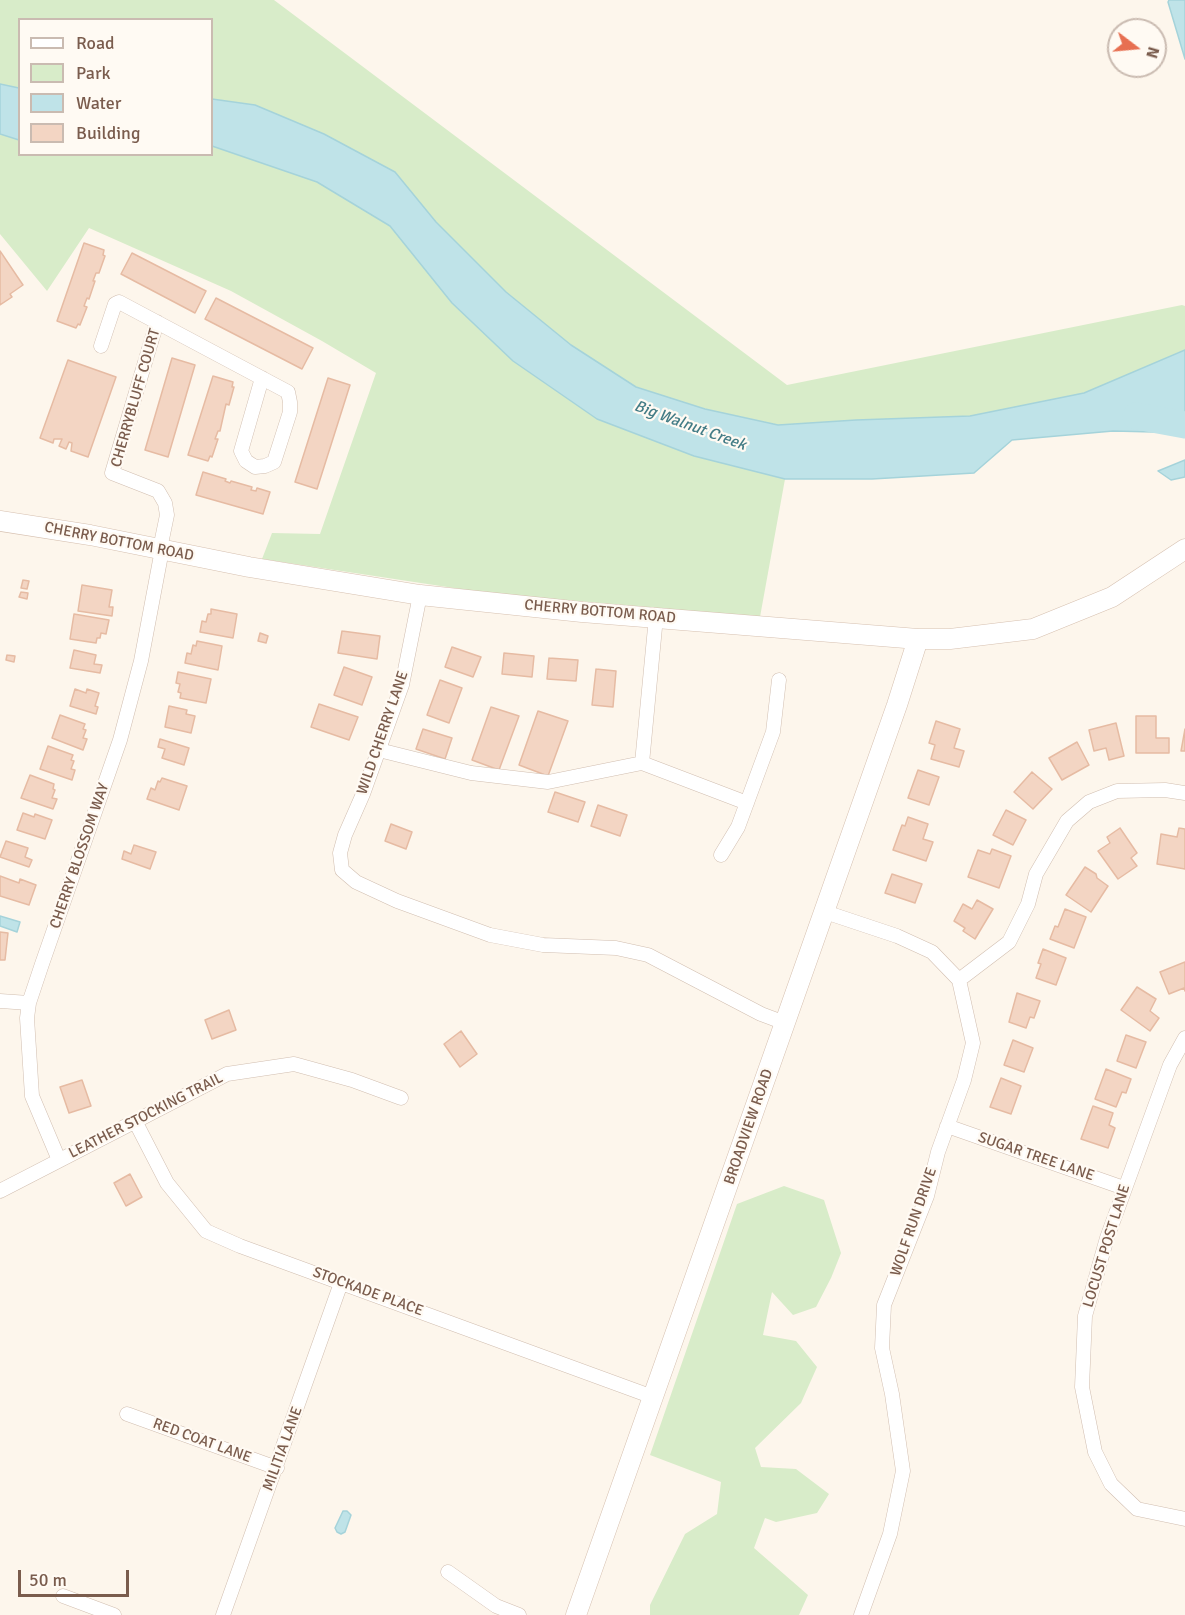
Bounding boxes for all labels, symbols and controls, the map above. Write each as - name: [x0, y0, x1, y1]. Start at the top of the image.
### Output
- legend: [18, 18, 213, 156]
- north arrow: [1107, 18, 1167, 78]
- text: Road: [76, 32, 115, 54]
- text: N: [1141, 44, 1164, 61]
- text: Park: [76, 62, 111, 84]
- text: Water: [76, 92, 121, 114]
- text: Building: [76, 122, 140, 144]
- street label: CHERRYBLUFF COURT: [108, 327, 164, 469]
- water label: Big Walnut Creek: [631, 397, 749, 455]
- street label: CHERRY BOTTOM ROAD: [43, 519, 195, 565]
- street label: CHERRY BOTTOM ROAD: [523, 596, 677, 628]
- street label: WILD CHERRY LANE: [353, 669, 413, 797]
- street label: CHERRY BLOSSOM WAY: [47, 781, 113, 931]
- street label: BROADVIEW ROAD: [721, 1067, 777, 1187]
- street label: LEATHER STOCKING TRAIL: [66, 1069, 226, 1163]
- street label: SUGAR TREE LANE: [976, 1129, 1096, 1185]
- street label: WOLF RUN DRIVE: [887, 1165, 941, 1279]
- street label: LOCUST POST LANE: [1080, 1182, 1134, 1310]
- street label: STOCKADE PLACE: [310, 1264, 426, 1320]
- street label: MILITIA LANE: [259, 1404, 307, 1494]
- street label: RED COAT LANE: [150, 1415, 254, 1467]
- scale bar: [21, 1558, 132, 1596]
- text: 50 m: [29, 1569, 67, 1591]

